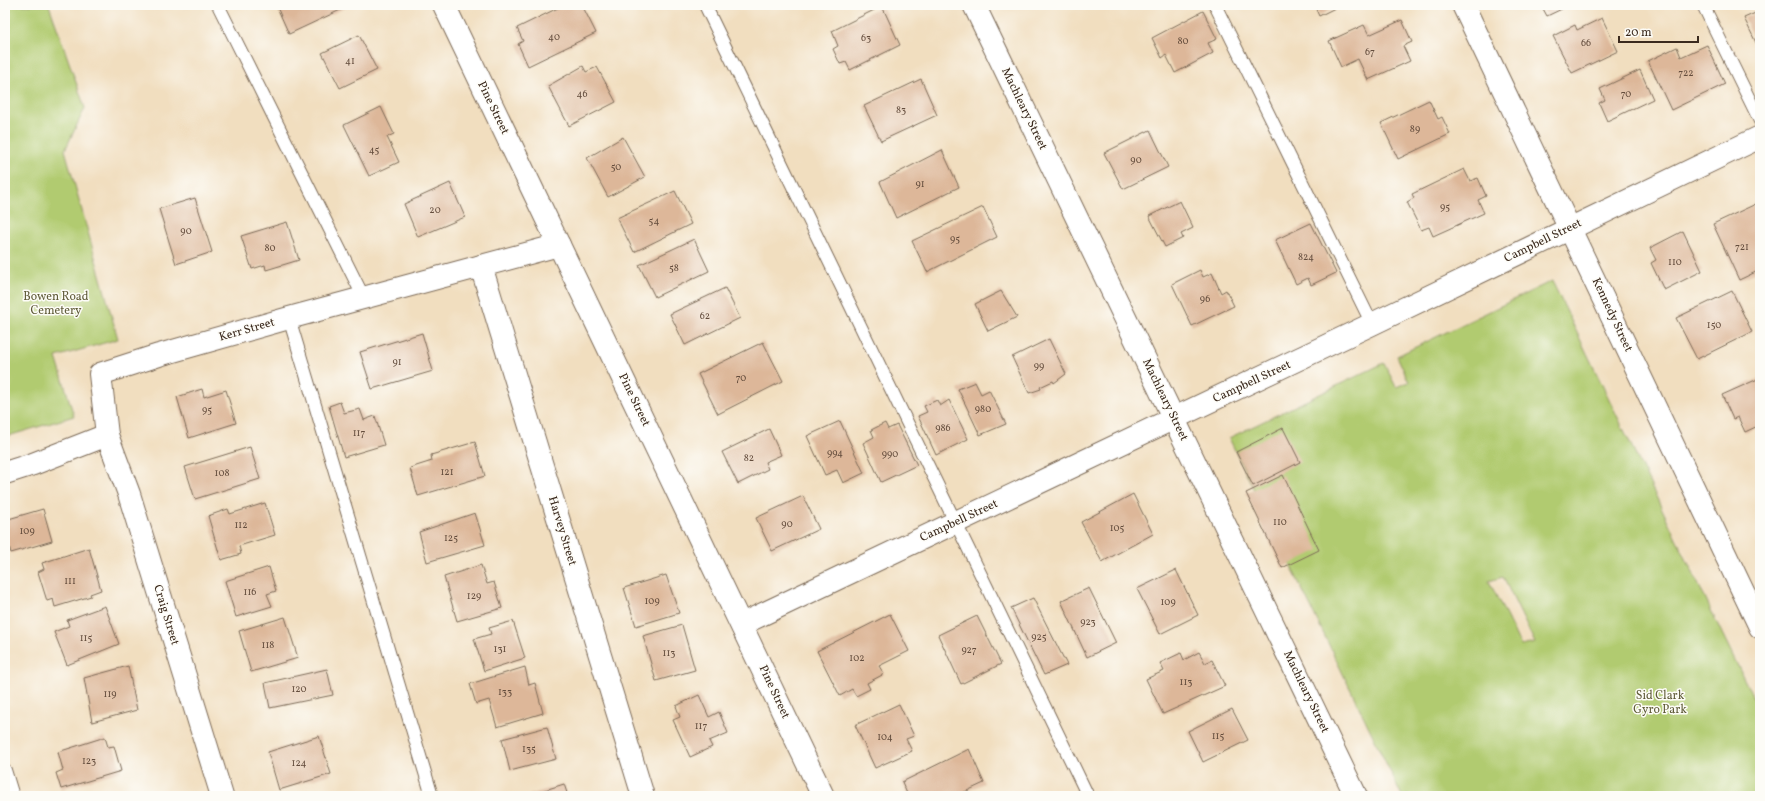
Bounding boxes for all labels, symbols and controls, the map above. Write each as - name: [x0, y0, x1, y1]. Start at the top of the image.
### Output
- scale bar: [1619, 18, 1698, 44]
- text: 20 m: [1625, 25, 1652, 41]
- house number: 40: [548, 30, 560, 44]
- house number: 63: [861, 31, 871, 45]
- house number: 80: [1177, 34, 1189, 48]
- house number: 66: [1581, 36, 1591, 50]
- house number: 67: [1365, 45, 1375, 59]
- house number: 41: [345, 54, 355, 68]
- street label: Machleary Street: [997, 65, 1051, 153]
- house number: 722: [1678, 66, 1694, 80]
- street label: Pine Street: [473, 79, 513, 137]
- house number: 46: [577, 87, 587, 101]
- house number: 70: [1621, 87, 1631, 101]
- house number: 83: [896, 103, 906, 117]
- house number: 89: [1410, 122, 1420, 136]
- house number: 45: [369, 143, 379, 157]
- house number: 90: [1130, 153, 1142, 167]
- house number: 50: [611, 160, 621, 174]
- house number: 91: [915, 177, 925, 191]
- house number: 95: [1440, 200, 1450, 214]
- house number: 20: [429, 203, 441, 217]
- house number: 54: [649, 214, 659, 228]
- street label: Campbell Street: [1502, 215, 1584, 267]
- house number: 90: [180, 224, 192, 238]
- house number: 95: [950, 232, 960, 246]
- house number: 721: [1735, 240, 1749, 254]
- house number: 80: [264, 241, 276, 255]
- house number: 824: [1298, 250, 1314, 264]
- house number: 110: [1668, 255, 1682, 269]
- house number: 58: [669, 261, 679, 275]
- street label: Kennedy Street: [1588, 275, 1636, 355]
- park label: Bowen Road Cemetery: [23, 289, 89, 319]
- house number: 96: [1200, 292, 1210, 306]
- house number: 62: [700, 309, 710, 323]
- street label: Kerr Street: [217, 314, 277, 346]
- house number: 150: [1707, 318, 1721, 332]
- house number: 91: [392, 355, 402, 369]
- street label: Machleary Street: [1138, 356, 1192, 444]
- street label: Campbell Street: [1210, 357, 1294, 407]
- house number: 99: [1034, 359, 1044, 373]
- street label: Pine Street: [614, 371, 654, 429]
- house number: 70: [736, 371, 746, 385]
- house number: 980: [975, 402, 991, 416]
- house number: 95: [202, 403, 212, 417]
- house number: 986: [935, 421, 951, 435]
- house number: 117: [353, 426, 365, 440]
- house number: 994: [827, 446, 843, 460]
- house number: 990: [882, 447, 898, 461]
- house number: 82: [744, 451, 754, 465]
- house number: 121: [440, 465, 454, 479]
- house number: 108: [215, 466, 229, 480]
- street label: Harvey Street: [544, 494, 580, 568]
- street label: Campbell Street: [917, 496, 1001, 546]
- house number: 110: [1273, 515, 1287, 529]
- house number: 90: [781, 517, 793, 531]
- house number: 112: [234, 518, 248, 532]
- house number: 105: [1110, 521, 1124, 535]
- house number: 109: [19, 524, 35, 538]
- house number: 125: [444, 531, 458, 545]
- house number: 111: [64, 574, 76, 588]
- street label: Craig Street: [149, 583, 183, 647]
- house number: 116: [244, 585, 256, 599]
- house number: 129: [467, 589, 481, 603]
- house number: 109: [644, 594, 660, 608]
- house number: 109: [1160, 595, 1176, 609]
- house number: 923: [1080, 615, 1096, 629]
- house number: 925: [1031, 630, 1047, 644]
- house number: 115: [80, 631, 92, 645]
- house number: 118: [262, 638, 274, 652]
- house number: 131: [494, 642, 507, 656]
- house number: 927: [961, 643, 977, 657]
- house number: 113: [663, 646, 675, 660]
- street label: Machleary Street: [1279, 648, 1333, 736]
- house number: 102: [849, 651, 865, 665]
- street label: Pine Street: [755, 663, 793, 721]
- house number: 113: [1180, 675, 1192, 689]
- house number: 120: [291, 682, 307, 696]
- house number: 133: [498, 685, 512, 699]
- house number: 119: [104, 687, 116, 701]
- park label: Sid Clark Gyro Park: [1633, 688, 1687, 718]
- house number: 117: [695, 719, 707, 733]
- house number: 115: [1212, 729, 1224, 743]
- house number: 104: [877, 730, 893, 744]
- house number: 135: [522, 742, 536, 756]
- house number: 123: [82, 754, 96, 768]
- house number: 124: [292, 756, 306, 770]

